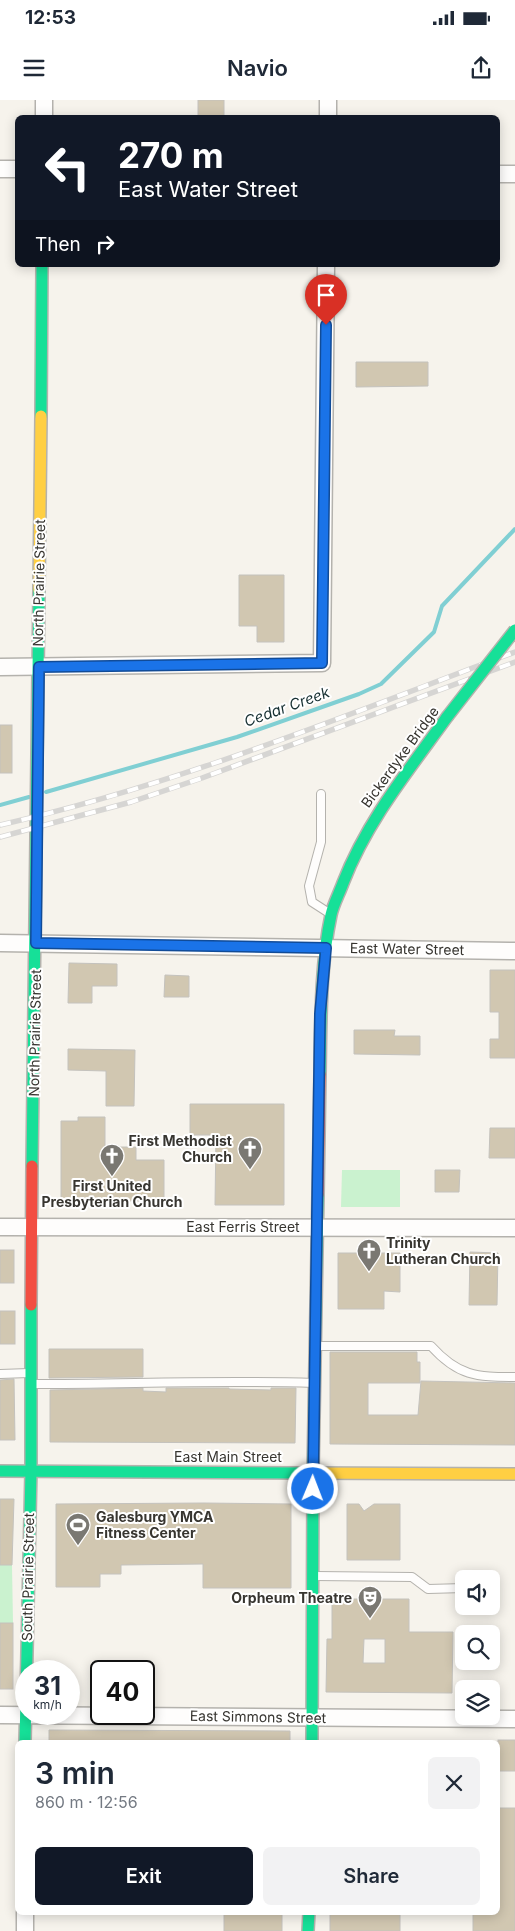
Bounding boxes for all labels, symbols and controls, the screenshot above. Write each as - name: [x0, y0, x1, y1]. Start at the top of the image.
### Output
- text: 12:53: [25, 6, 76, 29]
- icon: menu: [20, 54, 48, 82]
- icon: share: [467, 54, 495, 82]
- text: Navio: [227, 55, 288, 81]
- text: 270 m: [118, 134, 224, 176]
- icon: left: [35, 135, 100, 200]
- text: East Water Street: [118, 176, 298, 202]
- icon: right: [91, 230, 119, 258]
- text: Then: [35, 233, 81, 256]
- pin: [305, 274, 347, 325]
- icon: arrive: [312, 281, 340, 309]
- street label: North Prairie Street: [29, 519, 48, 647]
- water label: Cedar Creek: [241, 682, 333, 731]
- street label: Bickerdyke Bridge: [357, 703, 442, 810]
- street label: East Water Street: [350, 939, 465, 958]
- street label: North Prairie Street: [25, 969, 44, 1097]
- place label: First Methodist Church: [129, 1132, 232, 1165]
- church icon: First Methodist Church: [237, 1136, 263, 1170]
- church icon: First United Presbyterian Church: [99, 1143, 125, 1177]
- place label: First United Presbyterian Church: [41, 1177, 183, 1210]
- street label: East Ferris Street: [186, 1218, 300, 1235]
- place label: Trinity Lutheran Church: [386, 1234, 501, 1267]
- church icon: Trinity Lutheran Church: [356, 1238, 382, 1272]
- street label: East Main Street: [174, 1448, 282, 1465]
- position arrow: [286, 1462, 338, 1514]
- place label: Galesburg YMCA Fitness Center: [96, 1508, 214, 1541]
- street label: South Prairie Street: [18, 1512, 37, 1641]
- sports icon: Galesburg YMCA Fitness Center: [65, 1512, 91, 1546]
- map controls: [455, 1570, 500, 1725]
- button: sound: [455, 1570, 500, 1615]
- theatre icon: Orpheum Theatre: [357, 1585, 383, 1619]
- place label: Orpheum Theatre: [231, 1589, 352, 1606]
- button: search: [455, 1625, 500, 1670]
- speed limit sign: 40: [90, 1660, 155, 1725]
- text: 31: [34, 1671, 61, 1701]
- button: layers: [455, 1680, 500, 1725]
- text: km/h: [33, 1697, 62, 1712]
- street label: East Simmons Street: [190, 1707, 327, 1726]
- text: 3 min: [35, 1755, 115, 1791]
- button: close: [428, 1757, 480, 1809]
- text: 860 m · 12:56: [35, 1792, 138, 1812]
- button: Exit: [35, 1847, 253, 1905]
- button: Share: [263, 1847, 480, 1905]

